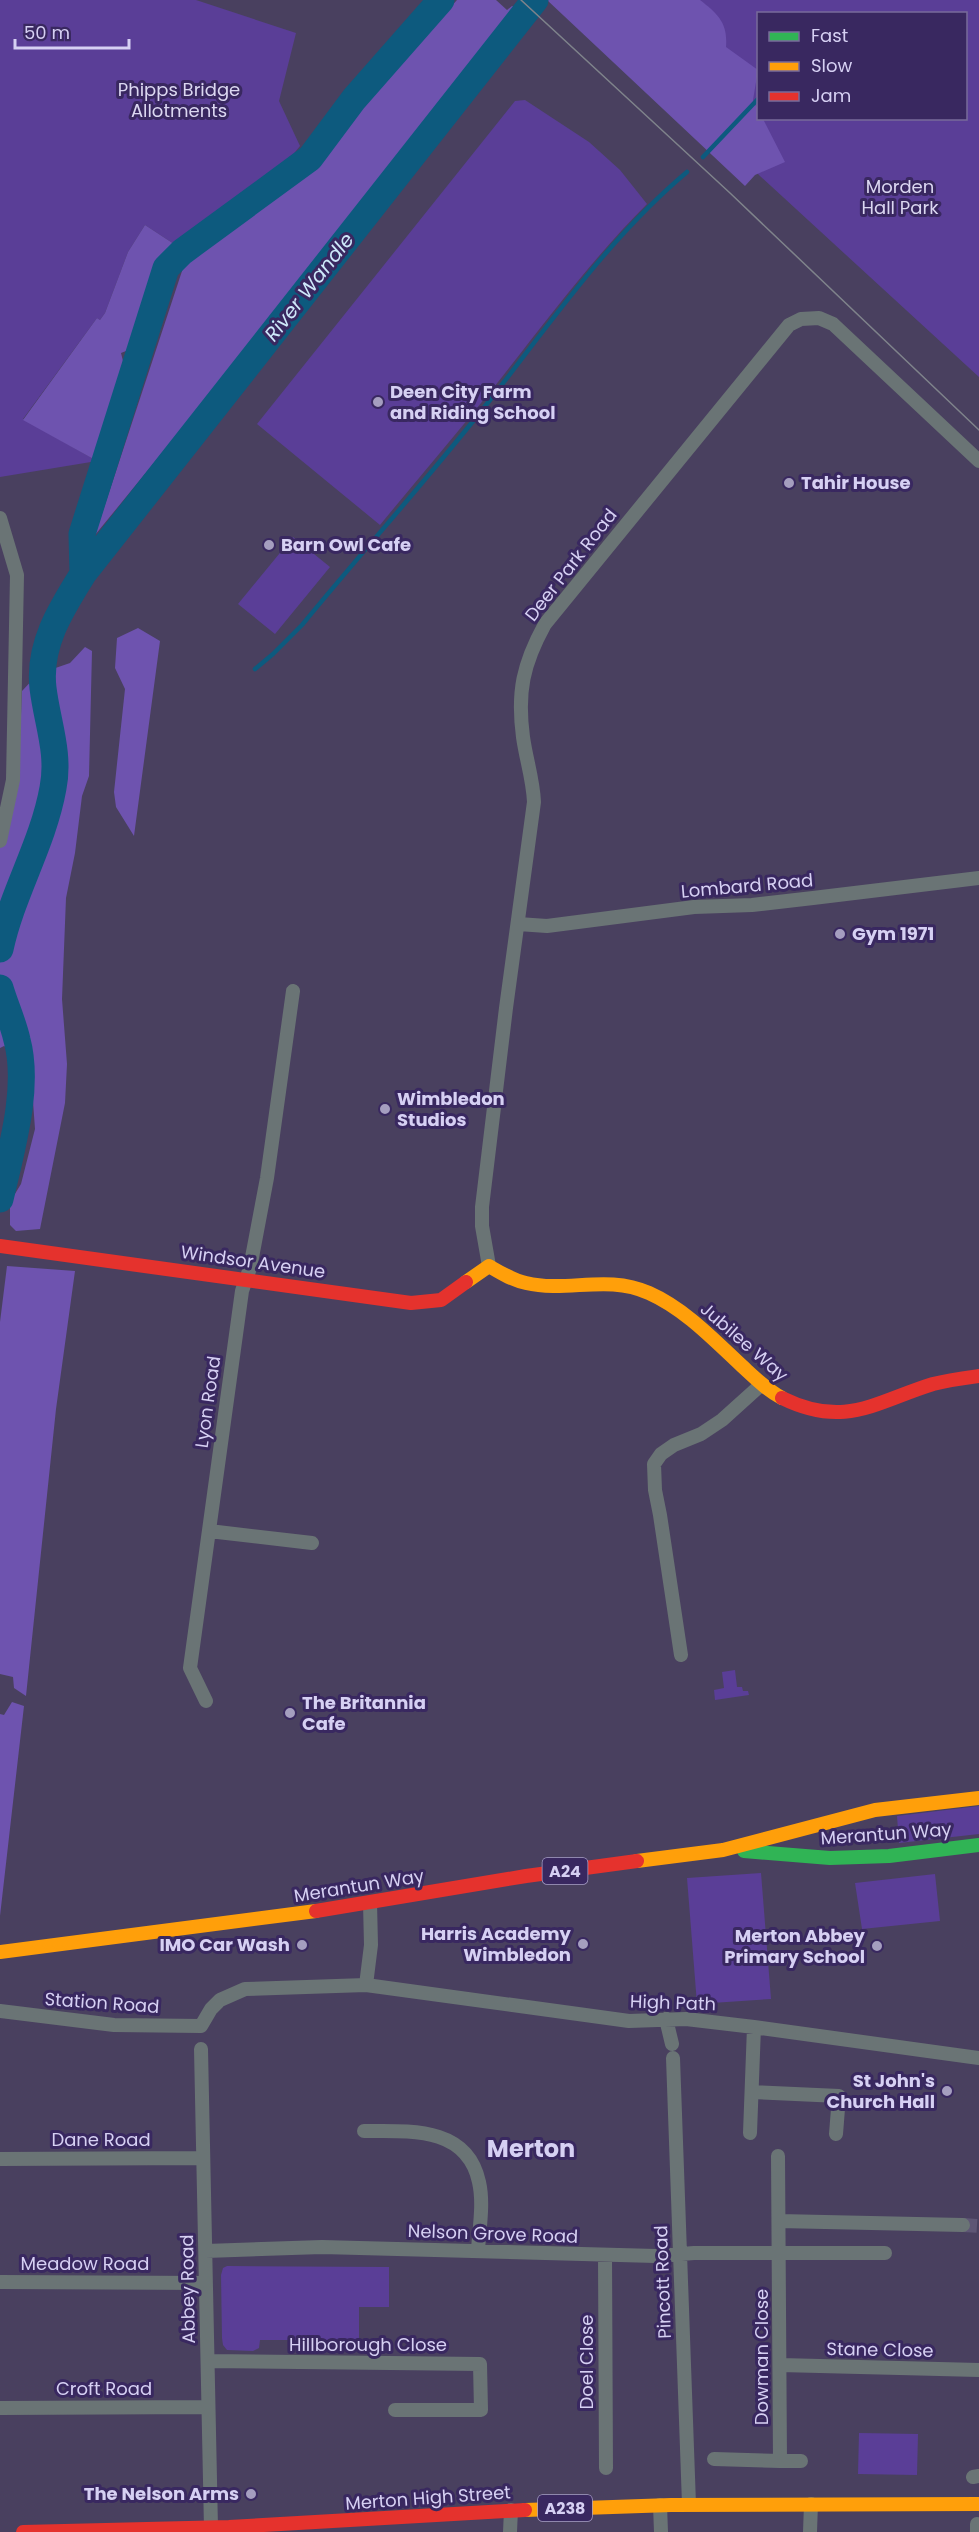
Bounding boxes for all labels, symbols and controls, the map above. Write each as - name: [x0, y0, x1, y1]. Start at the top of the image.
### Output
- scale bar: [15, 12, 129, 50]
- legend: [757, 12, 967, 120]
- text: 50 m: [24, 20, 70, 45]
- text: Fast: [811, 23, 848, 48]
- text: Slow: [811, 53, 853, 78]
- park label: Phipps Bridge Allotments: [118, 77, 240, 123]
- text: Jam: [811, 83, 851, 108]
- park label: Morden Hall Park: [862, 174, 939, 220]
- water label: River Wandle: [258, 227, 360, 347]
- place label: Deen City Farm and Riding School: [390, 379, 555, 425]
- marker: Deen City Farm and Riding School: [371, 395, 385, 409]
- place label: Tahir House: [801, 470, 911, 495]
- marker: Tahir House: [782, 476, 796, 490]
- street label: Deer Park Road: [519, 503, 623, 626]
- place label: Barn Owl Cafe: [281, 532, 411, 557]
- marker: Barn Owl Cafe: [262, 538, 276, 552]
- street label: Lombard Road: [680, 867, 814, 904]
- place label: Gym 1971: [852, 921, 934, 946]
- marker: Gym 1971: [833, 927, 847, 941]
- place label: Wimbledon Studios: [397, 1086, 505, 1132]
- marker: Wimbledon Studios: [378, 1102, 392, 1116]
- street label: Windsor Avenue: [179, 1239, 327, 1284]
- street label: Jubilee Way: [695, 1296, 794, 1387]
- street label: Lyon Road: [189, 1354, 226, 1450]
- place label: The Britannia Cafe: [302, 1690, 426, 1736]
- marker: The Britannia Cafe: [283, 1706, 297, 1720]
- street label: Merantun Way: [820, 1816, 952, 1851]
- road number: A24: [542, 1858, 588, 1884]
- street label: Merantun Way: [292, 1863, 426, 1908]
- place label: Harris Academy Wimbledon: [421, 1921, 572, 1967]
- place label: Merton Abbey Primary School: [724, 1923, 866, 1969]
- place label: IMO Car Wash: [159, 1932, 290, 1957]
- marker: Harris Academy Wimbledon: [576, 1937, 590, 1951]
- marker: IMO Car Wash: [295, 1938, 309, 1952]
- marker: Merton Abbey Primary School: [870, 1939, 884, 1953]
- street label: Station Road: [44, 1986, 160, 2019]
- street label: High Path: [630, 1989, 716, 2016]
- place label: St John's Church Hall: [826, 2068, 935, 2114]
- marker: St John's Church Hall: [940, 2084, 954, 2098]
- street label: Dane Road: [51, 2127, 151, 2152]
- district label: Merton: [487, 2132, 575, 2165]
- street label: Nelson Grove Road: [407, 2218, 579, 2249]
- street label: Pincott Road: [648, 2225, 677, 2339]
- street label: Abbey Road: [174, 2234, 201, 2344]
- street label: Meadow Road: [21, 2251, 149, 2276]
- street label: Dowman Close: [749, 2289, 774, 2425]
- street label: Doel Close: [574, 2314, 599, 2410]
- street label: Hillborough Close: [289, 2332, 447, 2357]
- street label: Stane Close: [826, 2336, 934, 2363]
- street label: Croft Road: [56, 2376, 152, 2401]
- street label: Merton High Street: [344, 2479, 512, 2516]
- place label: The Nelson Arms: [84, 2481, 239, 2506]
- marker: The Nelson Arms: [244, 2487, 258, 2501]
- road number: A238: [538, 2495, 592, 2521]

